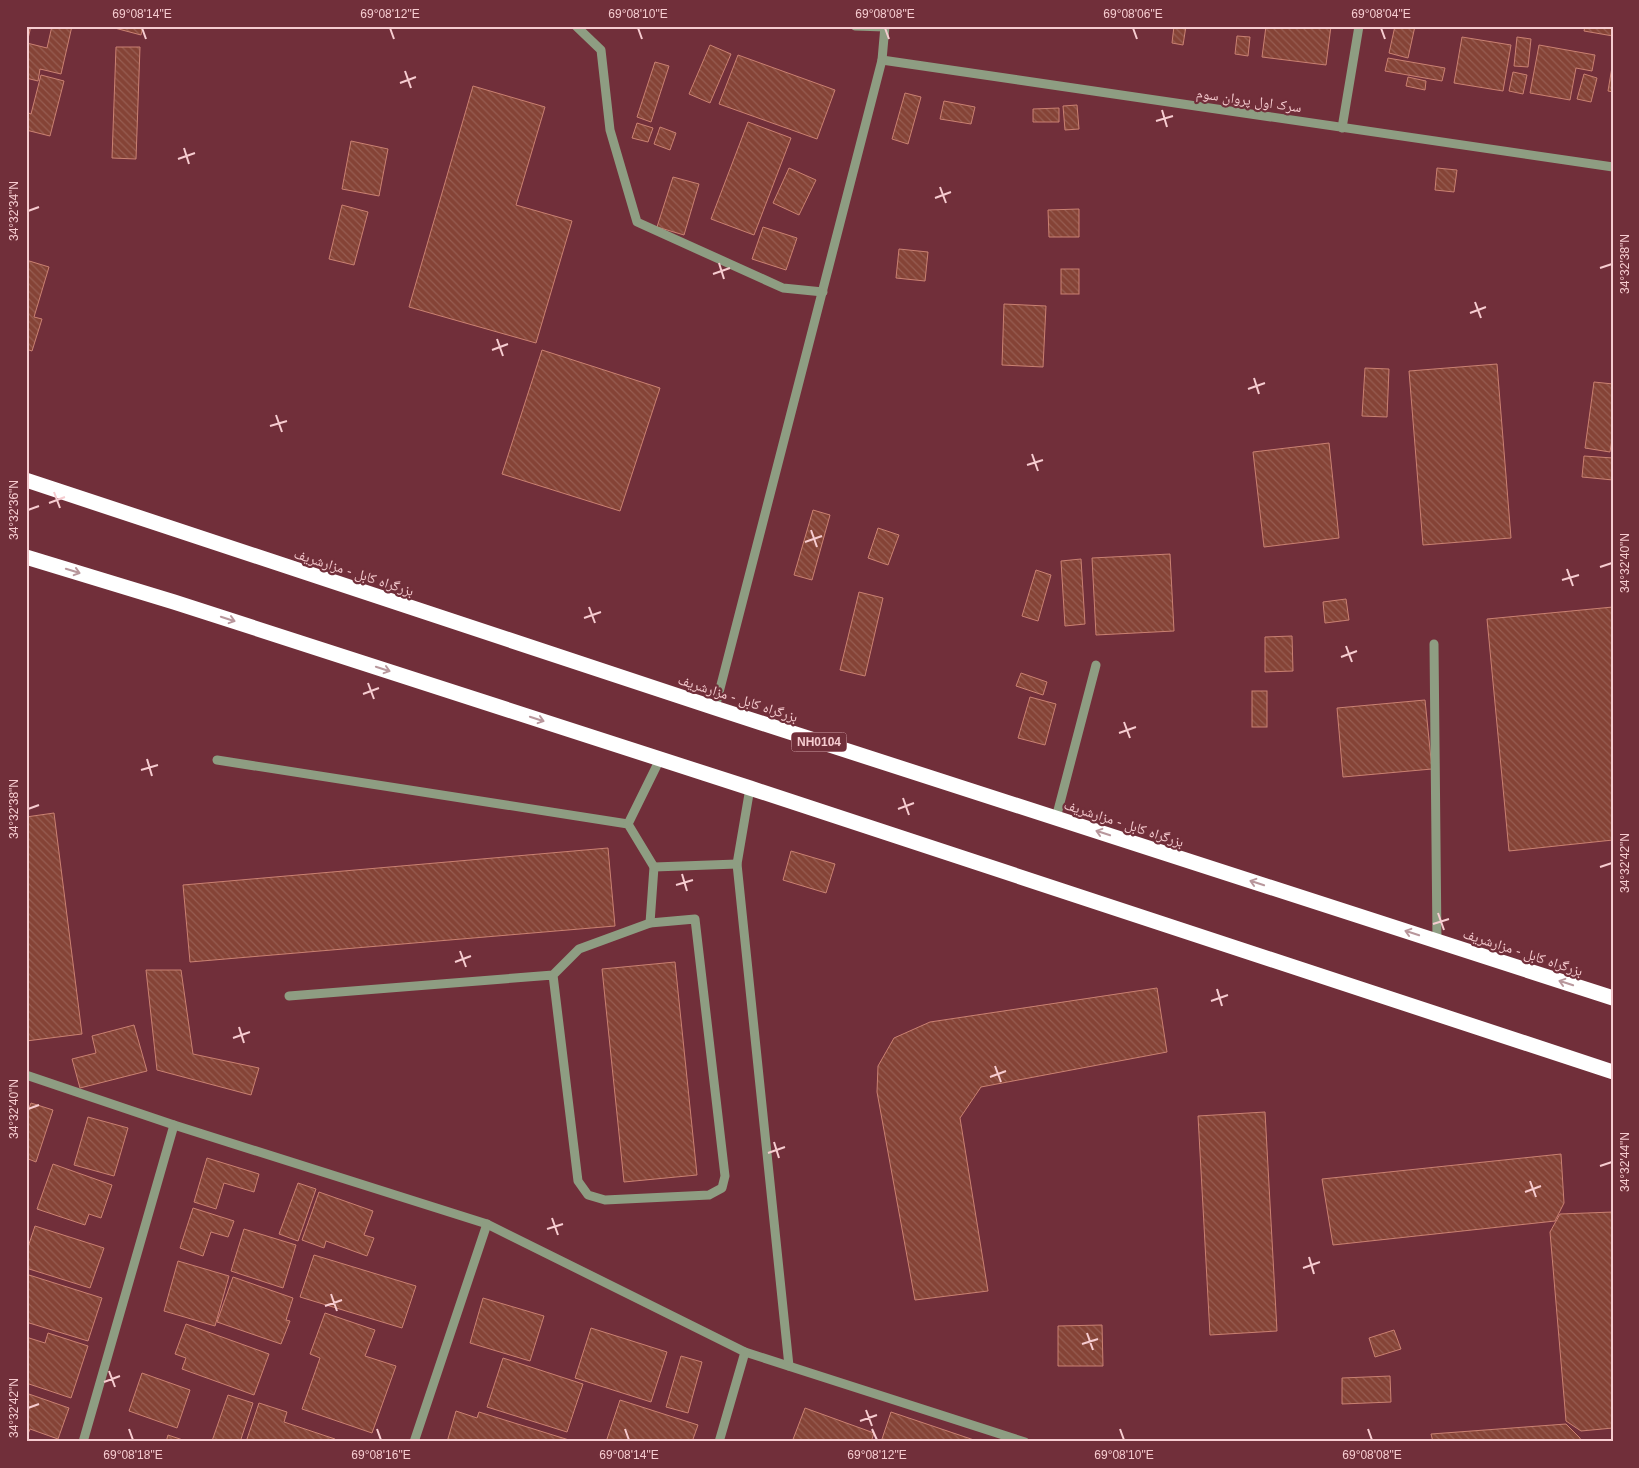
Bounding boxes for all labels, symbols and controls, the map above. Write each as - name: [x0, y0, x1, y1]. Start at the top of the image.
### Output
- text: 69°08'14"E: [112, 7, 172, 21]
- text: 69°08'12"E: [360, 7, 420, 21]
- text: 69°08'10"E: [608, 7, 668, 21]
- text: 69°08'08"E: [855, 7, 915, 21]
- text: 69°08'06"E: [1103, 7, 1163, 21]
- text: 69°08'04"E: [1351, 7, 1411, 21]
- street label: سرک اول پروان سوم: [1195, 85, 1303, 117]
- text: 34°32'34"N: [7, 181, 21, 241]
- text: 34°32'38"N: [1618, 234, 1632, 294]
- text: 34°32'36"N: [7, 480, 21, 540]
- text: 34°32'40"N: [1618, 533, 1632, 593]
- street label: بزرگراه کابل - مزارشریف: [292, 545, 416, 600]
- one-way arrow: [65, 567, 81, 577]
- one-way arrow: [220, 615, 236, 625]
- one-way arrow: [374, 665, 390, 675]
- street label: بزرگراه کابل - مزارشریف: [676, 671, 800, 726]
- one-way arrow: [529, 715, 545, 725]
- road number: NH0104: [792, 732, 846, 752]
- text: 34°32'38"N: [7, 779, 21, 839]
- street label: بزرگراه کابل - مزارشریف: [1062, 796, 1186, 851]
- one-way arrow: [1095, 828, 1111, 837]
- text: 34°32'42"N: [1618, 833, 1632, 893]
- one-way arrow: [1249, 878, 1265, 888]
- street label: بزرگراه کابل - مزارشریف: [1461, 925, 1585, 980]
- one-way arrow: [1404, 928, 1420, 938]
- one-way arrow: [1559, 978, 1575, 988]
- text: 34°32'40"N: [7, 1079, 21, 1139]
- text: 34°32'44"N: [1618, 1132, 1632, 1192]
- text: 34°32'42"N: [7, 1378, 21, 1438]
- text: 69°08'18"E: [103, 1448, 163, 1462]
- text: 69°08'16"E: [351, 1448, 411, 1462]
- text: 69°08'14"E: [599, 1448, 659, 1462]
- text: 69°08'12"E: [847, 1448, 907, 1462]
- text: 69°08'10"E: [1094, 1448, 1154, 1462]
- text: 69°08'08"E: [1342, 1448, 1402, 1462]

